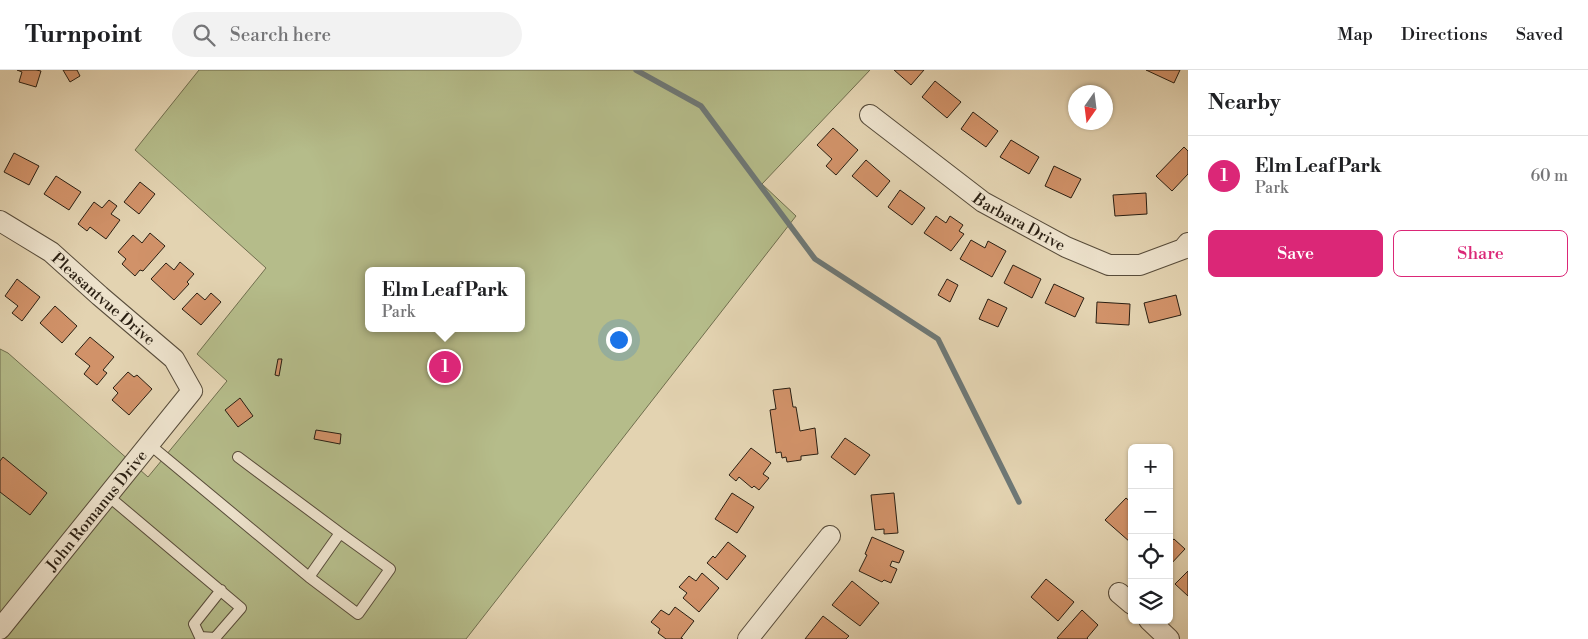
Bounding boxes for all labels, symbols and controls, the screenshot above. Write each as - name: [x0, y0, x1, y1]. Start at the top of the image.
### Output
- search box: [172, 12, 522, 57]
- text: Turnpoint: [25, 20, 142, 50]
- icon: search: [190, 21, 218, 49]
- text: Search here: [230, 23, 331, 47]
- text: Map: [1337, 23, 1373, 46]
- text: Directions: [1401, 23, 1488, 46]
- text: Saved: [1516, 23, 1563, 46]
- north arrow: [1068, 85, 1113, 130]
- text: Nearby: [1208, 90, 1281, 116]
- text: Elm Leaf Park: [1255, 154, 1382, 178]
- text: 1: [1220, 166, 1228, 186]
- text: 60 m: [1530, 166, 1568, 186]
- text: Park: [1255, 178, 1288, 198]
- street label: Barbara Drive: [968, 188, 1069, 256]
- button: Save: [1208, 230, 1383, 277]
- button: Share: [1393, 230, 1568, 277]
- street label: Pleasantvue Drive: [47, 248, 159, 350]
- popup: [365, 267, 525, 332]
- text: Elm Leaf Park: [382, 278, 508, 302]
- text: Park: [382, 302, 415, 322]
- your location: [606, 327, 632, 353]
- pin: 1: [429, 348, 461, 386]
- map controls: [1128, 444, 1173, 624]
- button: +: [1128, 444, 1173, 489]
- street label: John Romanus Drive: [41, 446, 152, 576]
- button: −: [1128, 489, 1173, 534]
- button: locate: [1128, 534, 1173, 579]
- button: layers: [1128, 579, 1173, 624]

